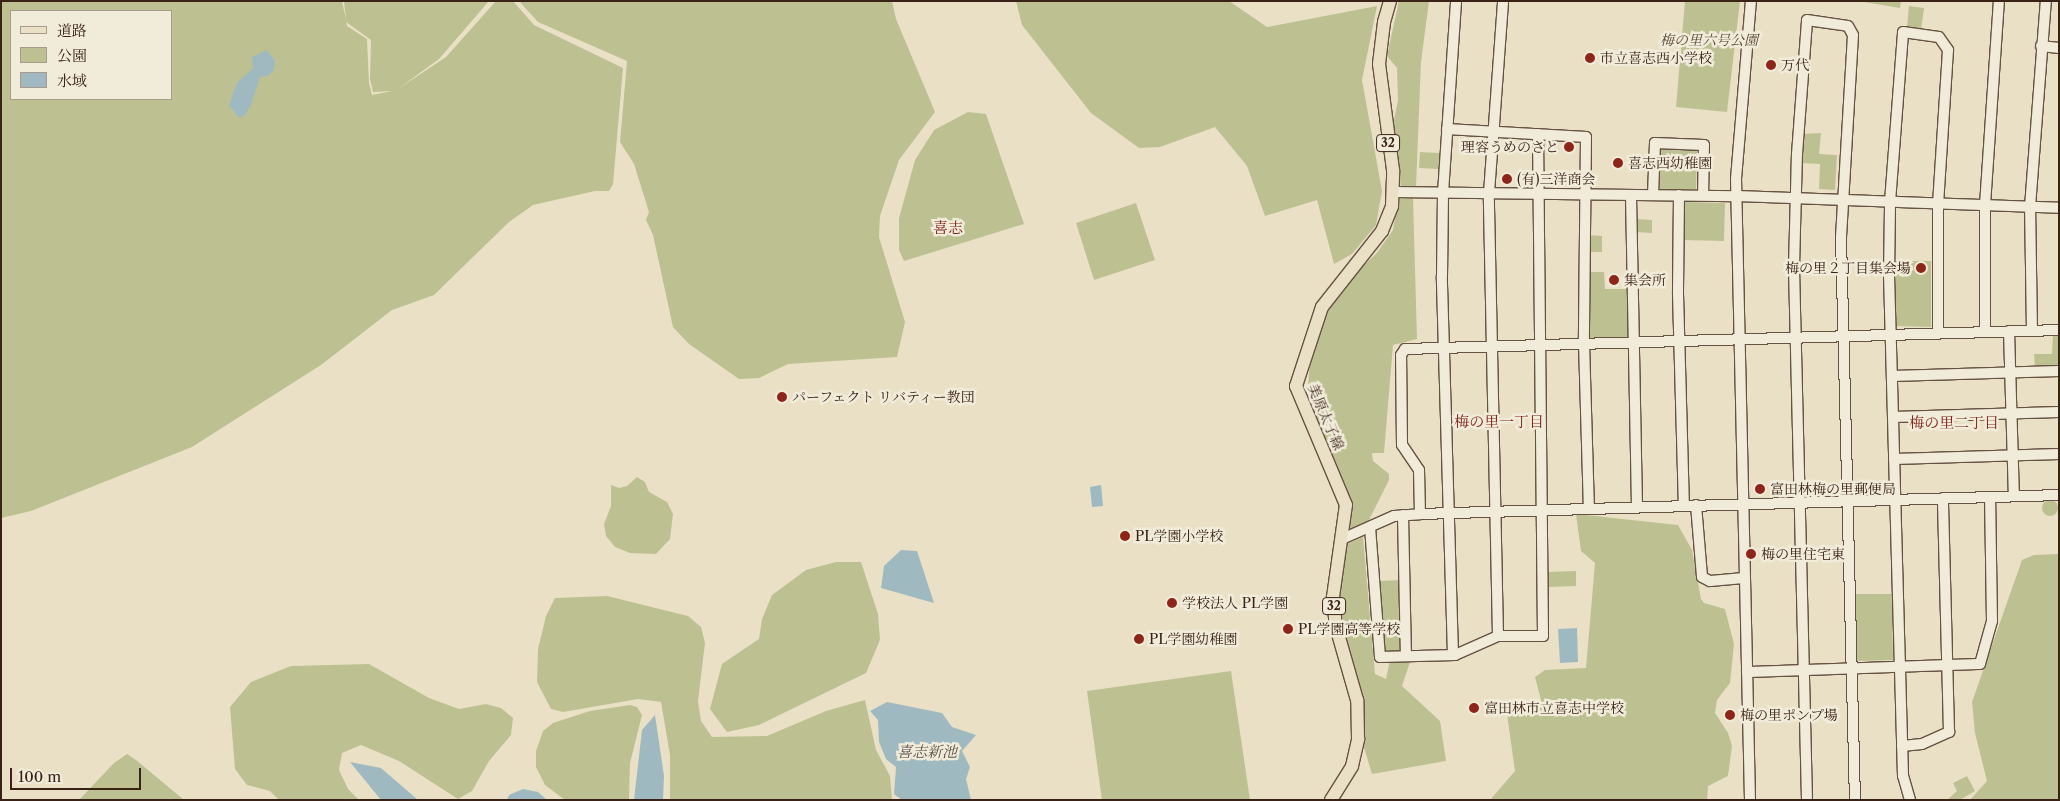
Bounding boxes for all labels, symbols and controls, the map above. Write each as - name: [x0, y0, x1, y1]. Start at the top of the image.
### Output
- legend: [10, 10, 172, 100]
- text: 道路: [57, 21, 87, 40]
- park label: 梅の里六号公園: [1660, 32, 1758, 48]
- text: 公園: [57, 46, 87, 65]
- place label: 市立喜志西小学校: [1600, 50, 1712, 66]
- marker: 市立喜志西小学校: [1584, 52, 1596, 64]
- place label: 万代: [1781, 57, 1809, 73]
- marker: 万代: [1765, 59, 1777, 71]
- text: 水域: [57, 71, 87, 90]
- road number: 32: [1376, 134, 1400, 152]
- place label: 理容うめのさと: [1461, 139, 1559, 155]
- marker: 理容うめのさと: [1563, 141, 1575, 153]
- place label: 喜志西幼稚園: [1628, 155, 1712, 171]
- marker: 喜志西幼稚園: [1612, 157, 1624, 169]
- place label: (有)三洋商会: [1517, 171, 1595, 187]
- marker: (有)三洋商会: [1501, 173, 1513, 185]
- district label: 喜志: [933, 219, 963, 237]
- place label: 梅の里２丁目集会場: [1785, 260, 1911, 276]
- marker: 梅の里２丁目集会場: [1915, 262, 1927, 274]
- place label: 集会所: [1624, 272, 1666, 288]
- marker: 集会所: [1608, 274, 1620, 286]
- street label: 美原太子線: [1305, 382, 1347, 452]
- place label: パーフェクト リバティー教団: [792, 389, 978, 405]
- marker: パーフェクト リバティー教団: [776, 391, 788, 403]
- district label: 梅の里一丁目: [1454, 413, 1544, 431]
- district label: 梅の里二丁目: [1909, 414, 1999, 432]
- place label: 富田林梅の里郵便局: [1770, 481, 1896, 497]
- marker: 富田林梅の里郵便局: [1754, 483, 1766, 495]
- place label: PL学園小学校: [1135, 528, 1223, 544]
- marker: PL学園小学校: [1119, 530, 1131, 542]
- place label: 梅の里住宅東: [1761, 546, 1845, 562]
- marker: 梅の里住宅東: [1745, 548, 1757, 560]
- place label: 学校法人 PL学園: [1182, 595, 1288, 611]
- road number: 32: [1322, 596, 1346, 616]
- marker: 学校法人 PL学園: [1166, 597, 1178, 609]
- place label: PL学園高等学校: [1298, 621, 1400, 637]
- marker: PL学園高等学校: [1282, 623, 1294, 635]
- place label: PL学園幼稚園: [1149, 631, 1237, 647]
- marker: PL学園幼稚園: [1133, 633, 1145, 645]
- place label: 富田林市立喜志中学校: [1484, 700, 1624, 716]
- marker: 富田林市立喜志中学校: [1468, 702, 1480, 714]
- place label: 梅の里ポンプ場: [1740, 707, 1838, 723]
- marker: 梅の里ポンプ場: [1724, 709, 1736, 721]
- water label: 喜志新池: [897, 743, 957, 761]
- scale bar: [12, 758, 144, 790]
- text: 100 m: [18, 767, 61, 786]

